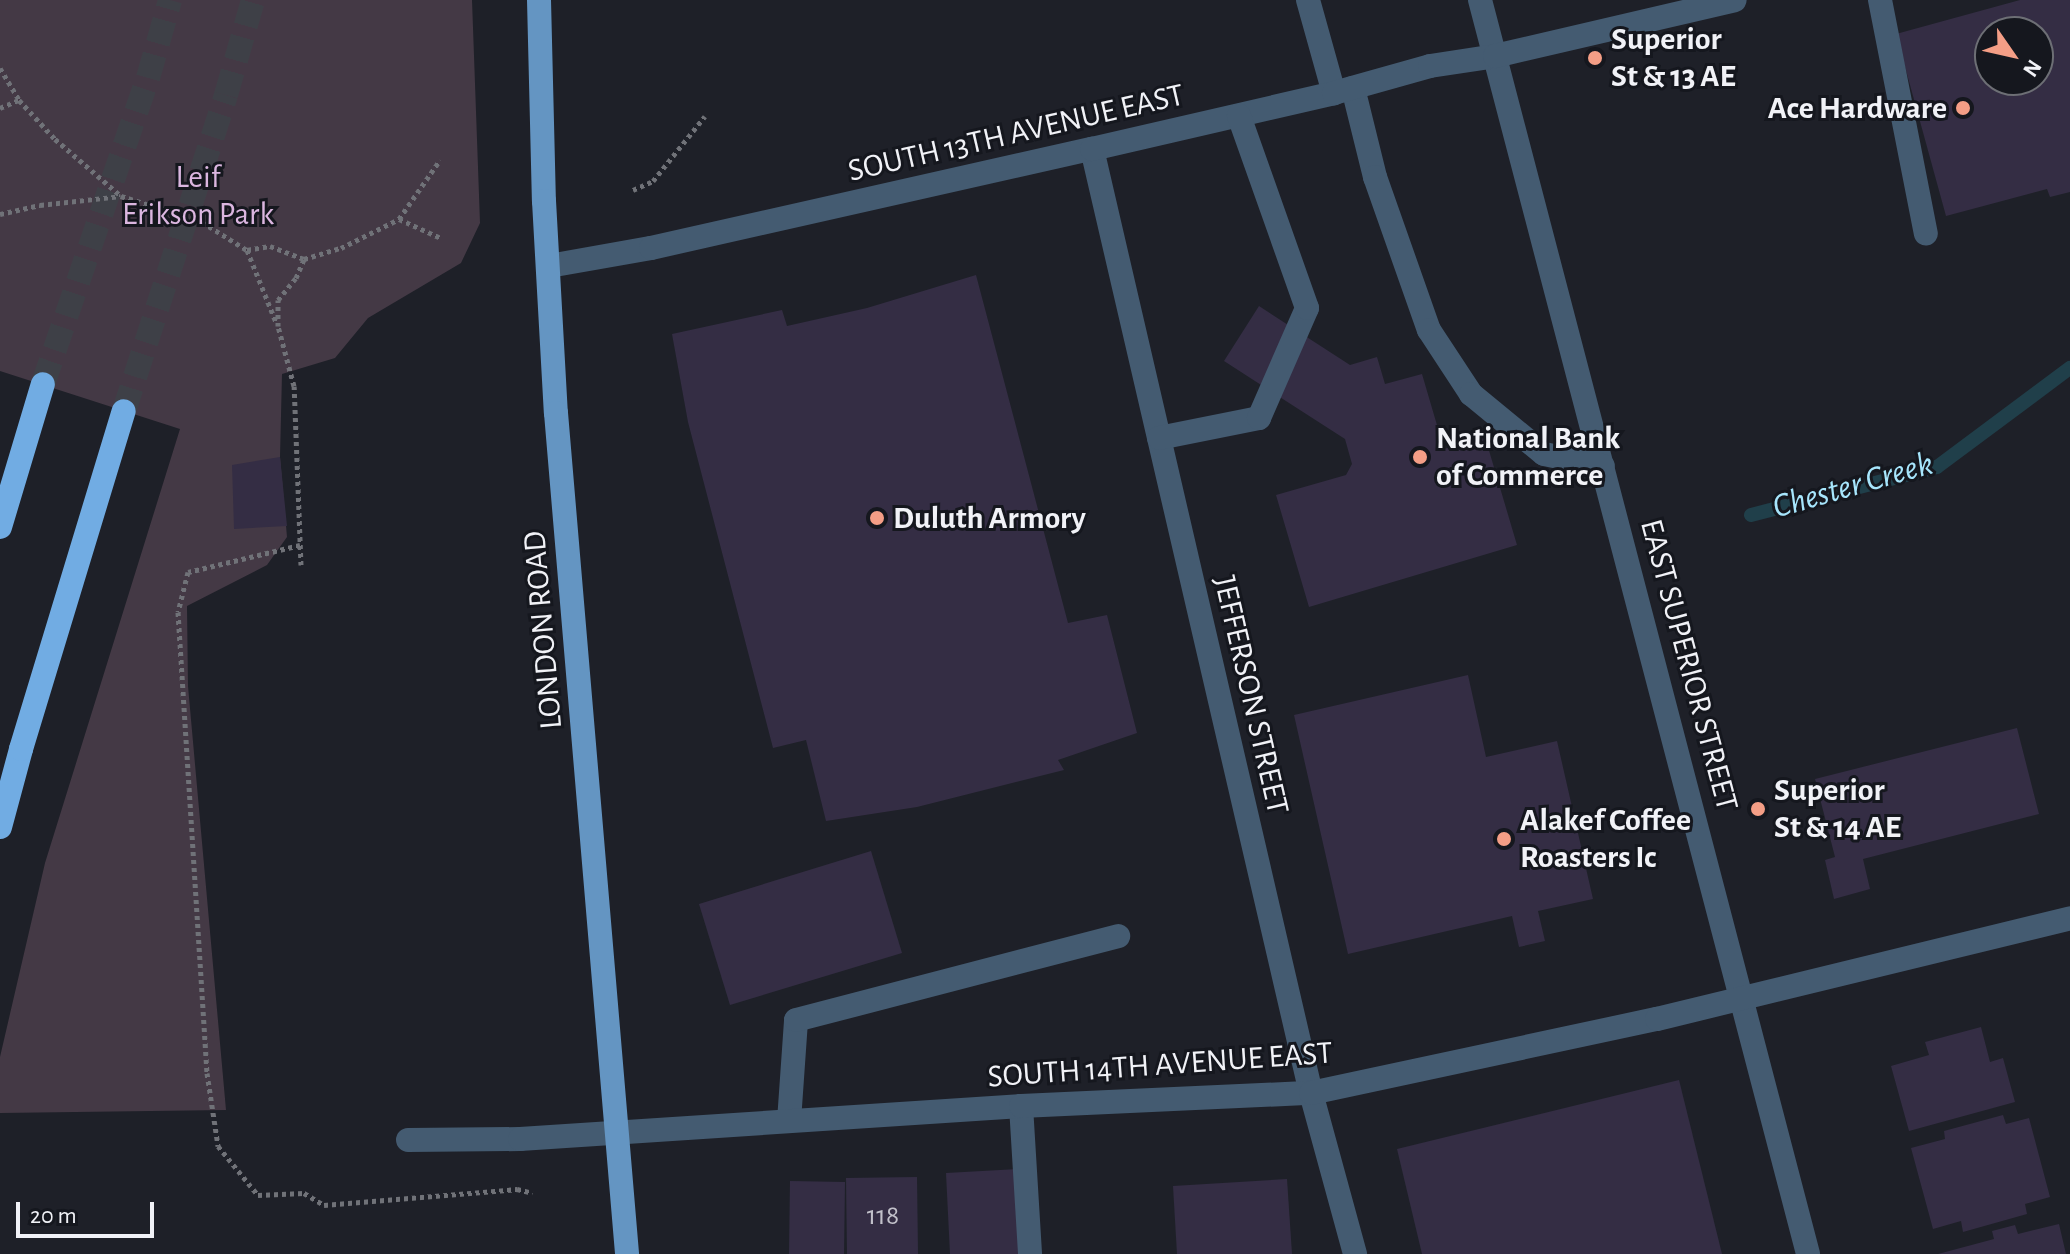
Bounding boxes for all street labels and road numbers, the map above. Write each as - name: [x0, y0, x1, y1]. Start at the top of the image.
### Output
- street label: SOUTH 13TH AVENUE EAST: [844, 76, 1188, 190]
- street label: EAST SUPERIOR STREET: [1632, 515, 1746, 815]
- street label: LONDON ROAD: [515, 529, 571, 731]
- street label: JEFFERSON STREET: [1205, 572, 1297, 818]
- street label: SOUTH 14TH AVENUE EAST: [986, 1034, 1334, 1096]

